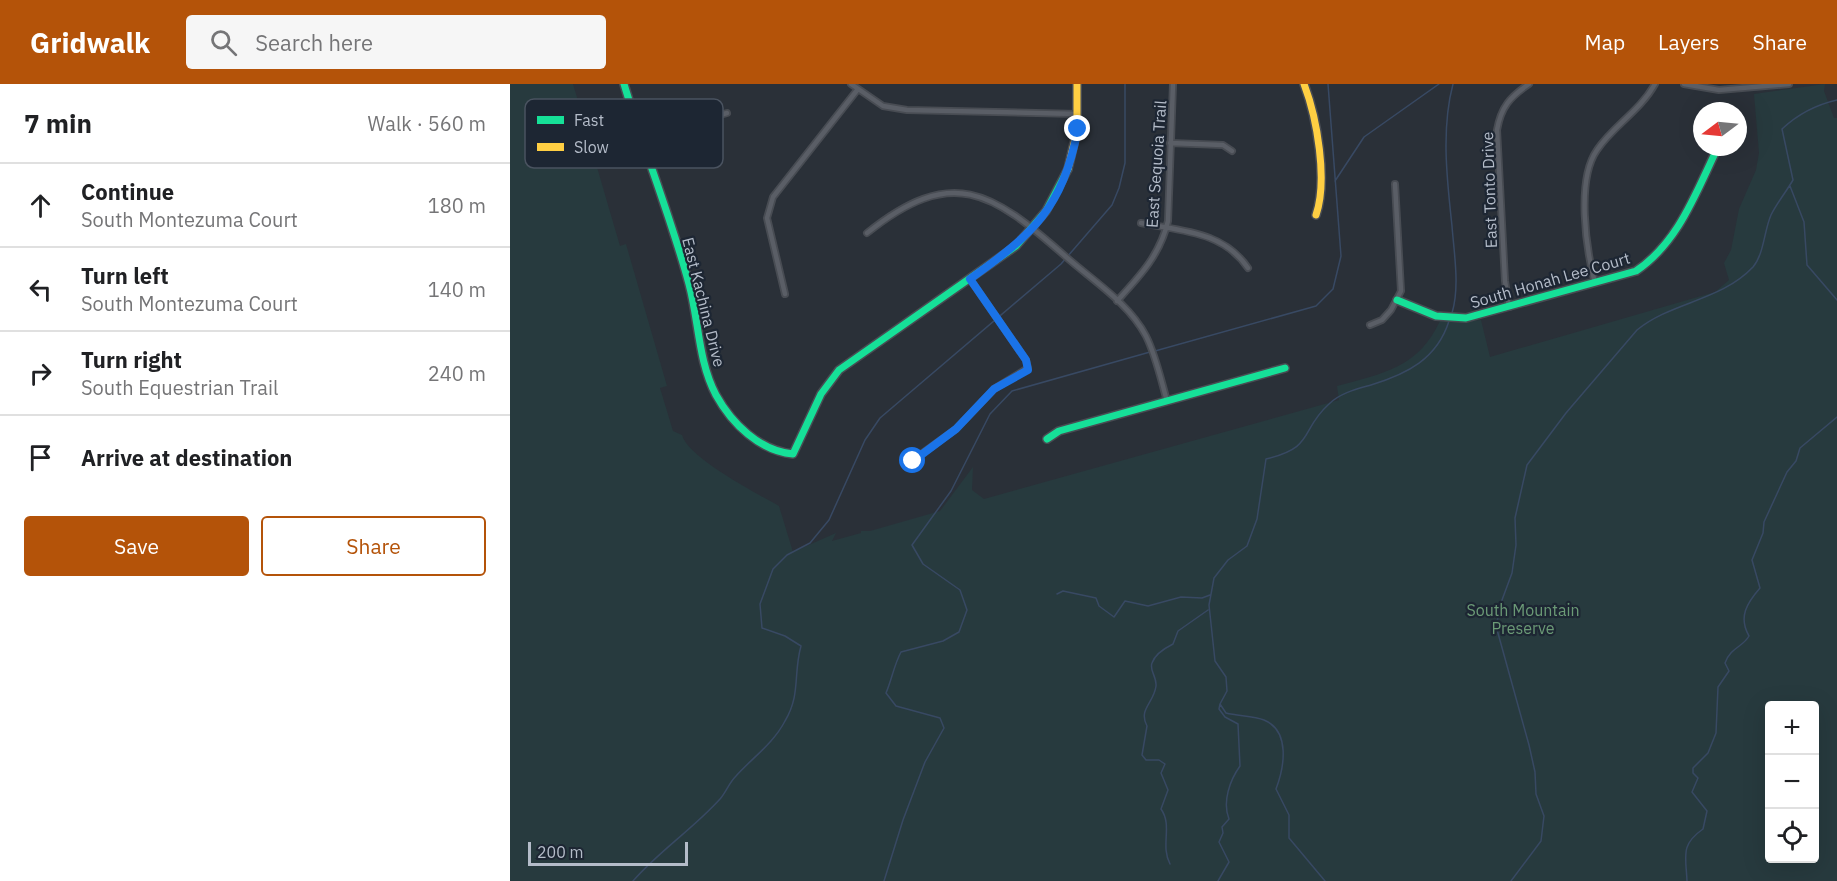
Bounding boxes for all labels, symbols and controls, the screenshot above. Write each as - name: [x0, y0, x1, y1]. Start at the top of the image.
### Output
- search box: [186, 15, 606, 69]
- text: Gridwalk: [30, 24, 150, 61]
- icon: search: [207, 26, 240, 59]
- text: Search here: [255, 28, 373, 57]
- text: Map: [1585, 28, 1625, 56]
- text: Layers: [1658, 28, 1720, 56]
- text: Share: [1753, 28, 1807, 56]
- legend: [525, 99, 723, 168]
- street label: East Sequoia Trail: [1142, 100, 1170, 228]
- north arrow: [1693, 102, 1747, 156]
- text: 7 min: [24, 106, 92, 140]
- text: Walk · 560 m: [368, 110, 486, 137]
- text: Fast: [574, 110, 604, 130]
- route end: [1064, 115, 1090, 141]
- street label: East Tonto Drive: [1477, 131, 1501, 249]
- text: Slow: [574, 137, 609, 157]
- text: Continue: [81, 177, 174, 206]
- icon: ahead: [24, 189, 57, 222]
- text: 180 m: [428, 192, 486, 219]
- text: South Montezuma Court: [81, 206, 298, 233]
- street label: East Kachina Drive: [678, 235, 730, 369]
- street label: South Honah Lee Court: [1468, 248, 1632, 312]
- text: Turn left: [81, 261, 169, 290]
- icon: left: [24, 273, 57, 306]
- text: 140 m: [428, 276, 486, 303]
- text: South Montezuma Court: [81, 290, 298, 317]
- text: Turn right: [81, 345, 182, 374]
- icon: right: [24, 357, 57, 390]
- text: 240 m: [428, 360, 486, 387]
- text: South Equestrian Trail: [81, 374, 278, 401]
- icon: arrive: [24, 441, 57, 474]
- text: Arrive at destination: [81, 443, 292, 472]
- route start: [899, 447, 925, 473]
- button: Save: [24, 516, 249, 576]
- button: Share: [261, 516, 486, 576]
- park label: South Mountain Preserve: [1466, 600, 1580, 638]
- map controls: [1765, 701, 1819, 863]
- button: +: [1765, 701, 1819, 755]
- button: −: [1765, 755, 1819, 809]
- button: locate: [1765, 809, 1819, 863]
- scale bar: [528, 839, 688, 866]
- text: 200 m: [537, 842, 584, 862]

